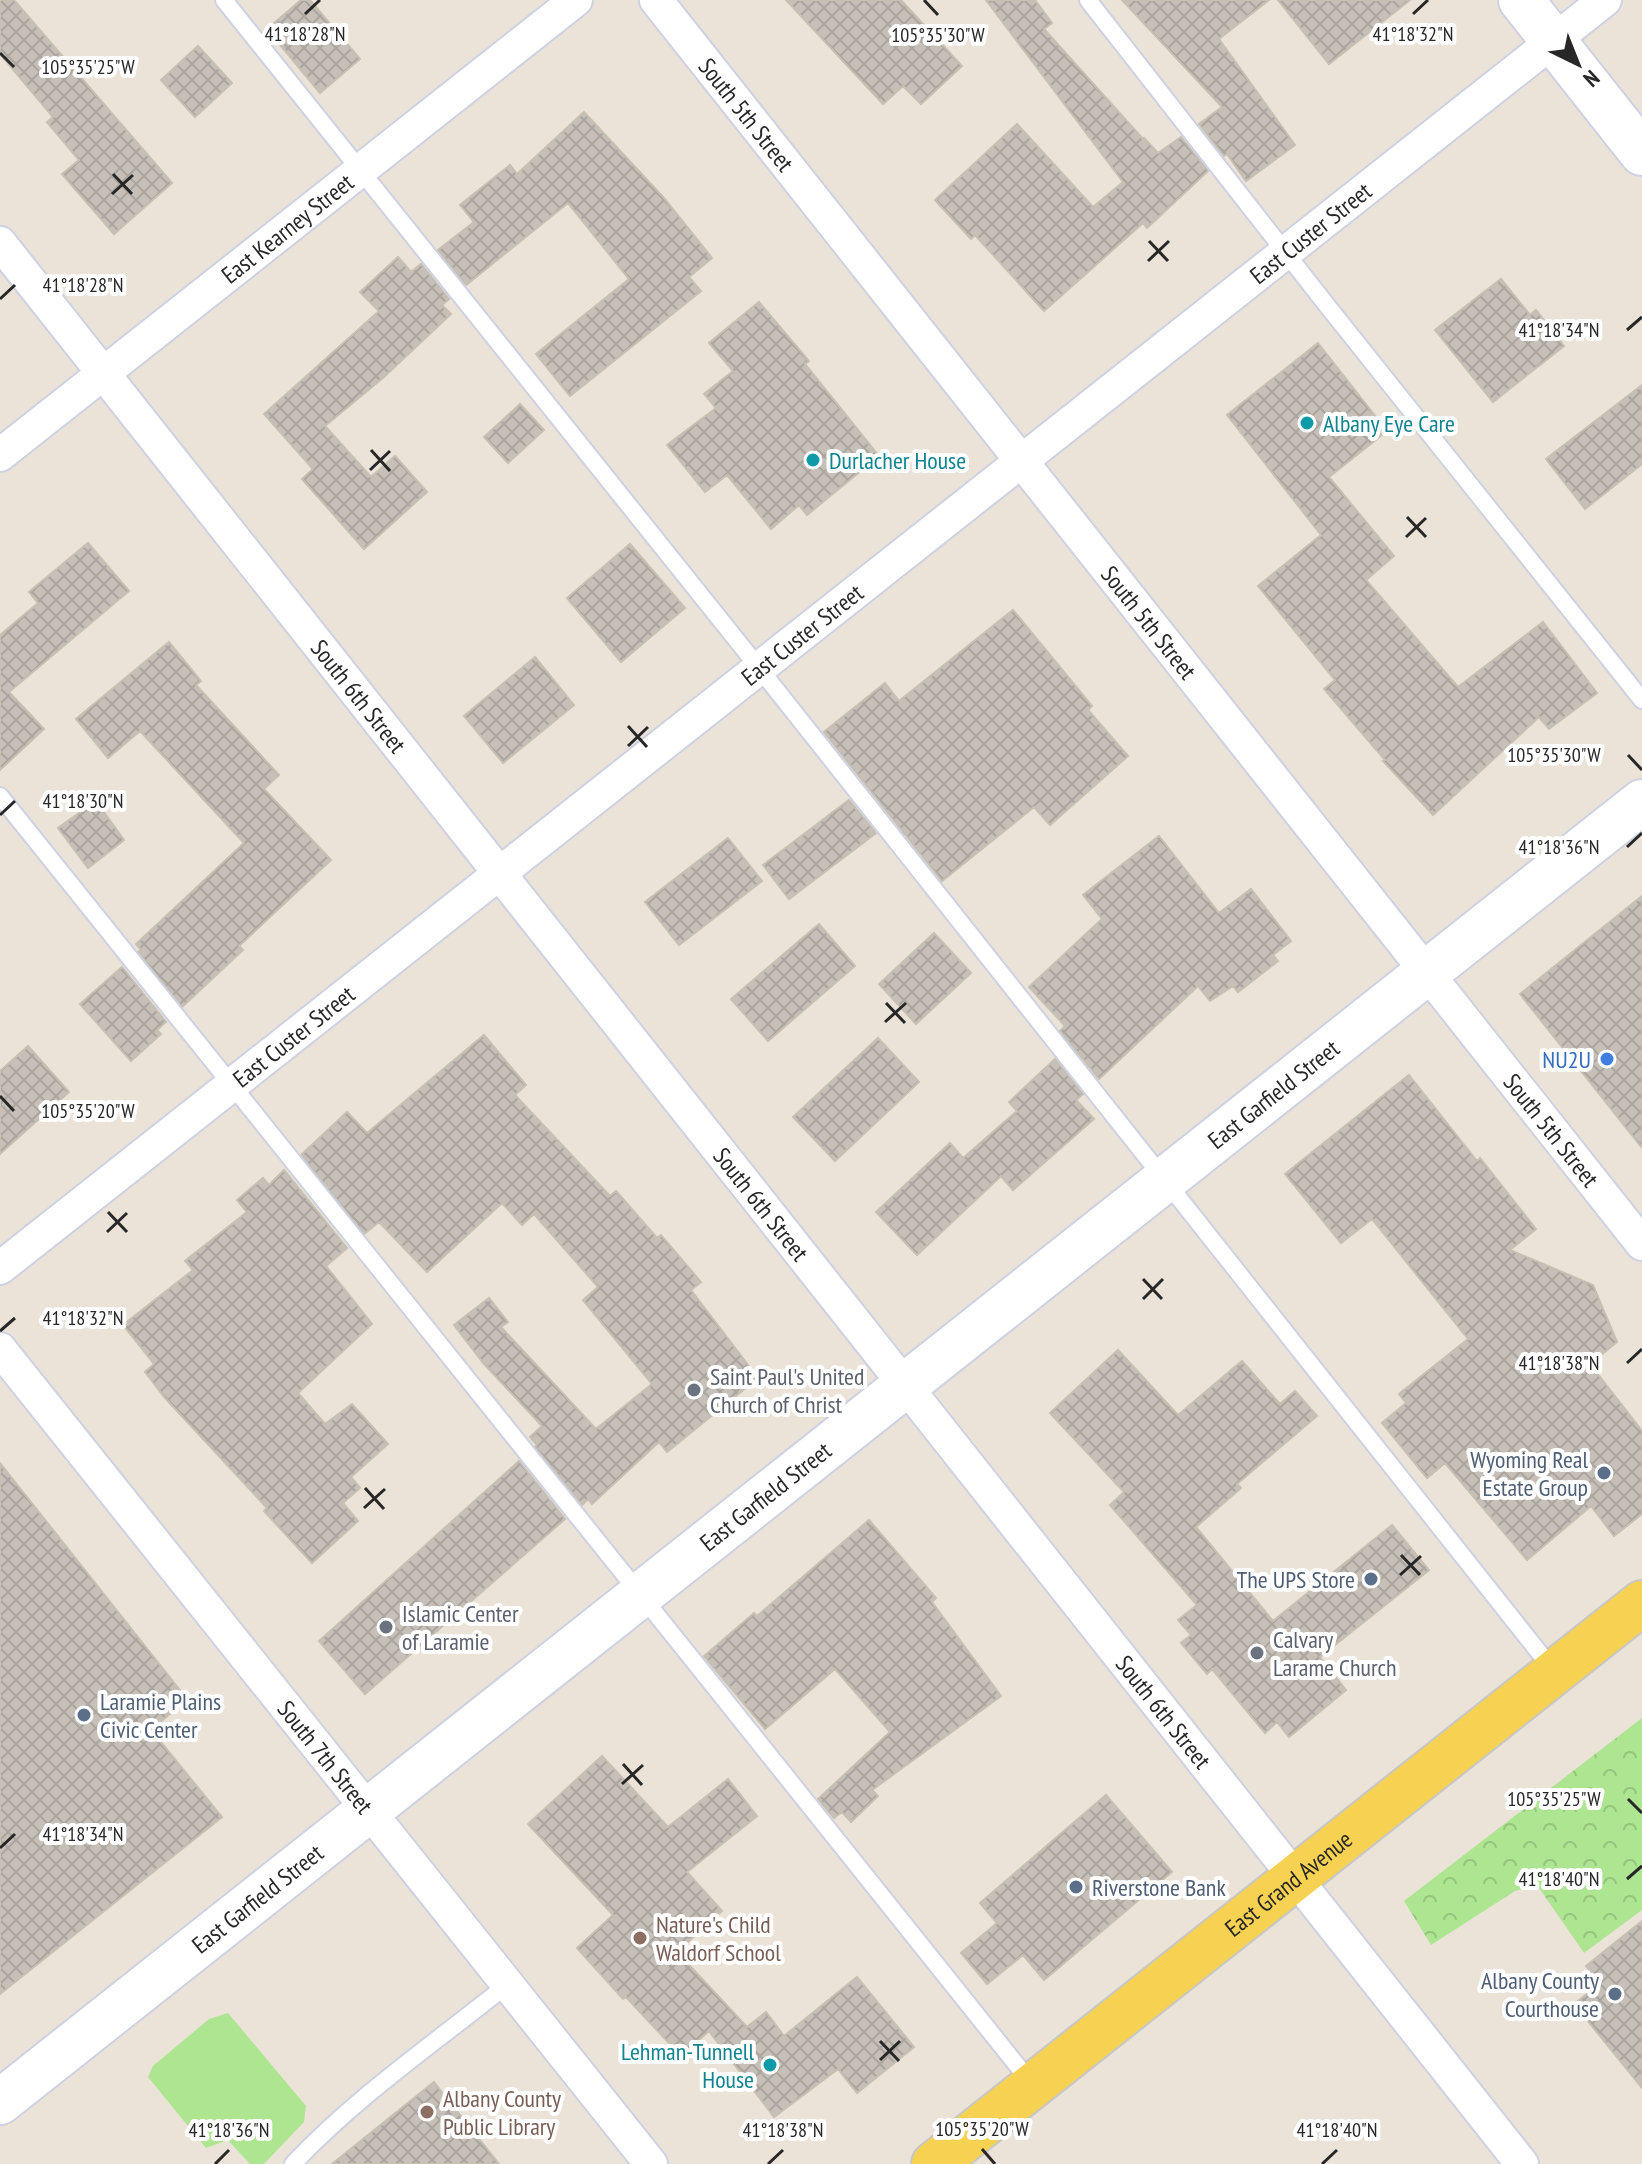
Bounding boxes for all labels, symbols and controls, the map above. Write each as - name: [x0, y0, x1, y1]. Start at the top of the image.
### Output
- text: 41°18'28"N: [265, 21, 345, 47]
- text: 41°18'32"N: [1373, 21, 1453, 47]
- text: 105°35'30"W: [891, 22, 985, 48]
- north arrow: [1538, 24, 1618, 104]
- street label: South 5th Street: [692, 51, 801, 178]
- text: 105°35'25"W: [41, 54, 135, 80]
- text: N: [1578, 64, 1606, 93]
- street label: East Kearney Street: [215, 166, 360, 290]
- street label: East Custer Street: [1243, 175, 1378, 290]
- text: 41°18'28"N: [43, 272, 123, 298]
- text: 41°18'34"N: [1519, 317, 1599, 343]
- place label: Albany Eye Care: [1323, 408, 1455, 439]
- marker: Albany Eye Care: [1298, 414, 1316, 432]
- place label: Durlacher House: [829, 445, 966, 476]
- marker: Durlacher House: [804, 451, 822, 469]
- street label: South 5th Street: [1095, 559, 1204, 686]
- street label: East Custer Street: [735, 577, 869, 692]
- street label: South 6th Street: [305, 633, 414, 759]
- text: 105°35'30"W: [1507, 742, 1601, 768]
- text: 41°18'30"N: [43, 788, 123, 814]
- text: 41°18'36"N: [1519, 834, 1599, 860]
- street label: East Custer Street: [226, 978, 361, 1094]
- street label: East Garfield Street: [1201, 1032, 1346, 1155]
- place label: NU2U: [1542, 1044, 1591, 1075]
- marker: NU2U: [1598, 1050, 1616, 1068]
- street label: South 5th Street: [1497, 1067, 1606, 1193]
- text: 105°35'20"W: [41, 1098, 135, 1124]
- street label: South 6th Street: [707, 1141, 816, 1267]
- text: 41°18'32"N: [43, 1305, 123, 1331]
- text: 41°18'38"N: [1519, 1350, 1599, 1376]
- place label: Saint Paul's United Church of Christ: [710, 1361, 864, 1420]
- marker: Saint Paul's United Church of Christ: [685, 1381, 703, 1399]
- street label: East Garfield Street: [693, 1434, 837, 1558]
- place label: Wyoming Real Estate Group: [1470, 1444, 1588, 1503]
- marker: Wyoming Real Estate Group: [1595, 1464, 1613, 1482]
- place label: The UPS Store: [1236, 1564, 1355, 1595]
- marker: The UPS Store: [1362, 1570, 1380, 1588]
- place label: Islamic Center of Laramie: [402, 1598, 519, 1657]
- marker: Islamic Center of Laramie: [377, 1618, 395, 1636]
- place label: Calvary Larame Church: [1273, 1624, 1397, 1683]
- marker: Calvary Larame Church: [1248, 1644, 1266, 1662]
- street label: South 6th Street: [1109, 1649, 1218, 1775]
- place label: Laramie Plains Civic Center: [100, 1686, 221, 1745]
- street label: South 7th Street: [271, 1694, 381, 1820]
- marker: Laramie Plains Civic Center: [75, 1706, 93, 1724]
- text: 105°35'25"W: [1507, 1786, 1601, 1812]
- text: 41°18'34"N: [43, 1821, 123, 1847]
- street label: East Grand Avenue: [1218, 1823, 1358, 1943]
- street label: East Garfield Street: [185, 1837, 329, 1960]
- text: 41°18'40"N: [1519, 1866, 1599, 1892]
- place label: Riverstone Bank: [1092, 1872, 1226, 1903]
- marker: Riverstone Bank: [1067, 1878, 1085, 1896]
- place label: Nature's Child Waldorf School: [656, 1909, 781, 1968]
- marker: Nature's Child Waldorf School: [631, 1929, 649, 1947]
- place label: Albany County Courthouse: [1481, 1965, 1599, 2024]
- marker: Albany County Courthouse: [1606, 1985, 1624, 2003]
- place label: Lehman-Tunnell House: [621, 2036, 754, 2095]
- marker: Lehman-Tunnell House: [761, 2056, 779, 2074]
- place label: Albany County Public Library: [443, 2083, 561, 2142]
- marker: Albany County Public Library: [418, 2103, 436, 2121]
- text: 105°35'20"W: [935, 2116, 1029, 2142]
- text: 41°18'36"N: [189, 2117, 269, 2143]
- text: 41°18'38"N: [743, 2117, 823, 2143]
- text: 41°18'40"N: [1297, 2117, 1377, 2143]

